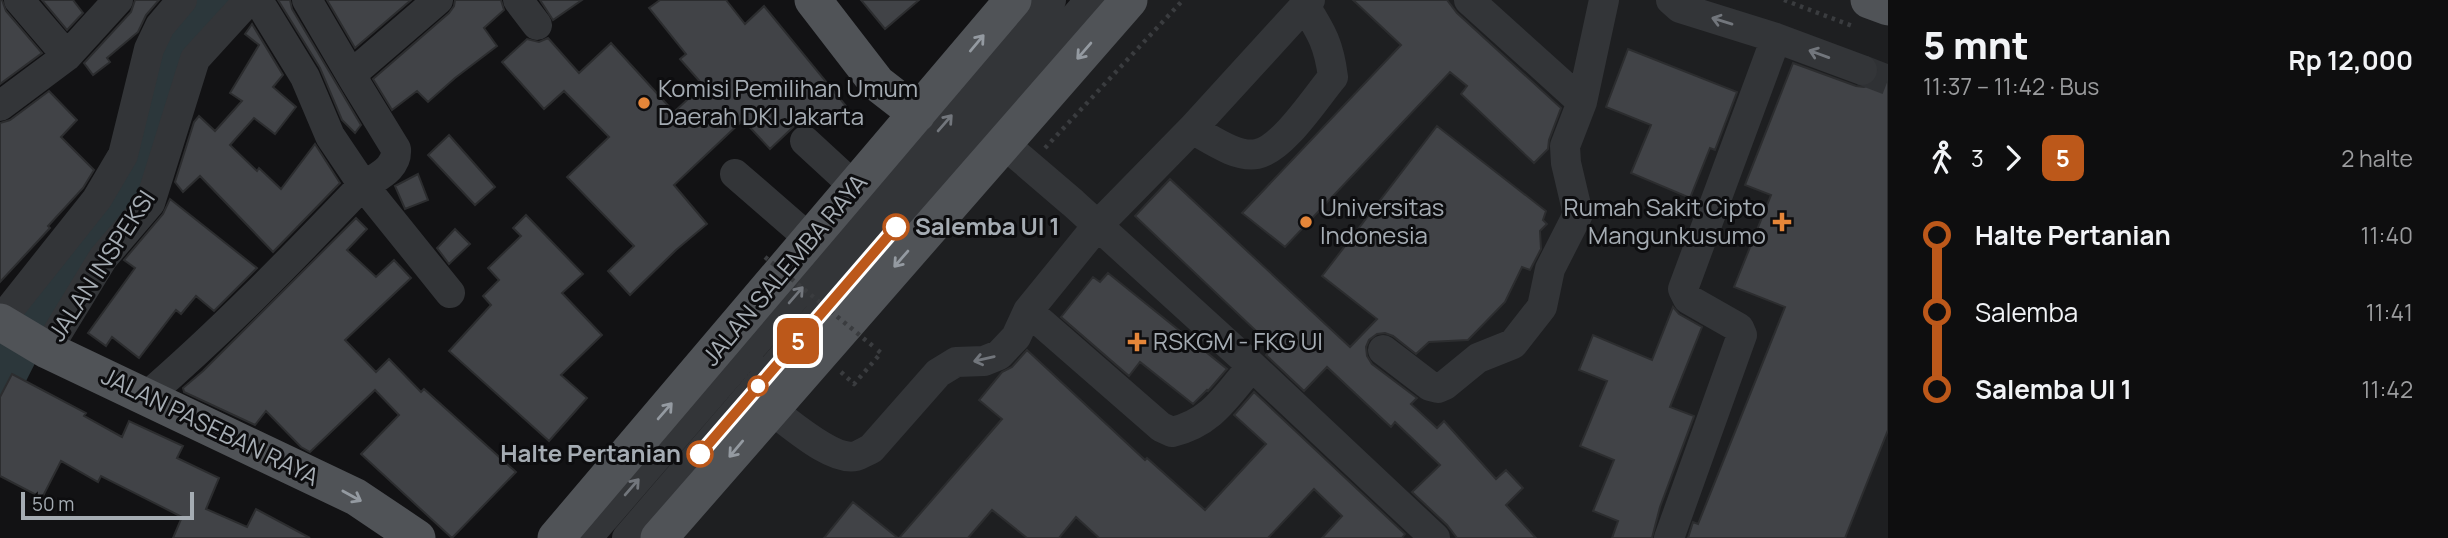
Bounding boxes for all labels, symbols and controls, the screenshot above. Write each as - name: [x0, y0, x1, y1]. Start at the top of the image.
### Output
- one-way arrow: [1712, 14, 1734, 27]
- text: 5 mnt: [1923, 18, 2029, 70]
- one-way arrow: [969, 35, 985, 53]
- one-way arrow: [1076, 42, 1092, 60]
- text: Rp 12,000: [2289, 42, 2413, 78]
- one-way arrow: [1809, 47, 1831, 60]
- text: 11:37 – 11:42 · Bus: [1923, 70, 2099, 102]
- place label: Komisi Pemilihan Umum Daerah DKI Jakarta: [658, 71, 918, 132]
- marker: Komisi Pemilihan Umum Daerah DKI Jakarta: [636, 95, 652, 111]
- one-way arrow: [937, 114, 953, 132]
- icon: walk: [1923, 139, 1961, 177]
- icon: forward: [1994, 139, 2032, 177]
- text: 5: [2056, 141, 2070, 174]
- text: 3: [1971, 142, 1984, 174]
- text: 2 halte: [2341, 142, 2413, 174]
- street label: JALAN SALEMBA RAYA: [694, 166, 874, 372]
- street label: JALAN INSPEKSI: [40, 183, 162, 347]
- place label: Universitas Indonesia: [1320, 190, 1444, 251]
- place label: Rumah Sakit Cipto Mangunkusumo: [1564, 190, 1766, 251]
- place label: Salemba UI 1: [915, 209, 1060, 242]
- marker: Rumah Sakit Cipto Mangunkusumo: [1772, 212, 1792, 232]
- marker: Salemba UI 1: [883, 214, 909, 240]
- marker: Universitas Indonesia: [1298, 214, 1314, 230]
- text: Halte Pertanian: [1975, 217, 2171, 253]
- text: 11:40: [2361, 219, 2413, 251]
- one-way arrow: [893, 249, 909, 267]
- one-way arrow: [788, 287, 804, 305]
- text: Salemba: [1975, 294, 2078, 330]
- text: 11:41: [2366, 296, 2413, 328]
- line badge: 5: [775, 318, 821, 364]
- text: 5: [791, 324, 805, 357]
- place label: RSKGM - FKG UI: [1153, 324, 1323, 357]
- marker: RSKGM - FKG UI: [1127, 332, 1147, 352]
- one-way arrow: [974, 353, 996, 366]
- street label: JALAN PASEBAN RAYA: [96, 359, 325, 493]
- text: Salemba UI 1: [1975, 371, 2132, 407]
- text: 11:42: [2362, 373, 2413, 405]
- unlabelled marker: [748, 376, 768, 396]
- one-way arrow: [657, 402, 673, 420]
- place label: Halte Pertanian: [500, 436, 681, 469]
- one-way arrow: [728, 439, 744, 457]
- marker: Halte Pertanian: [687, 441, 713, 467]
- one-way arrow: [624, 478, 640, 496]
- scale bar: [21, 489, 194, 521]
- one-way arrow: [341, 489, 362, 503]
- text: 50 m: [32, 491, 74, 517]

